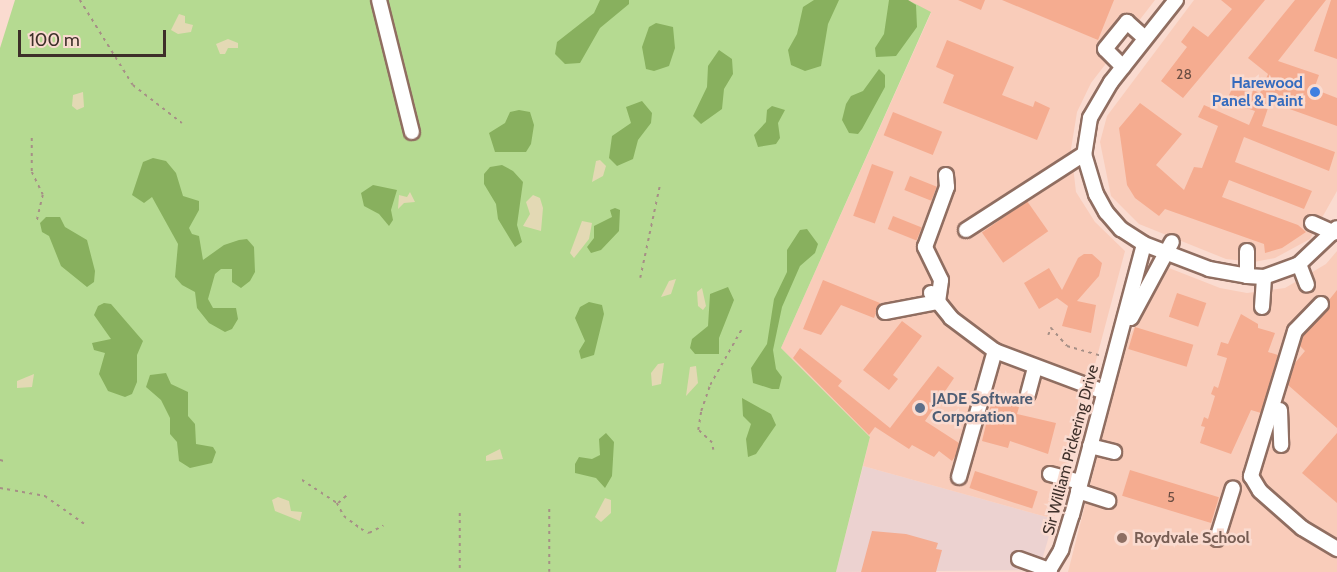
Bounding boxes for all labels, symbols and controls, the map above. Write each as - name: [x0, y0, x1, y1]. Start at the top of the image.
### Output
- scale bar: [21, 18, 170, 56]
- text: 100 m: [29, 29, 80, 51]
- house number: 28: [1176, 66, 1192, 82]
- place label: Harewood Panel & Paint: [1212, 73, 1303, 111]
- marker: Harewood Panel & Paint: [1308, 85, 1322, 99]
- street label: Sir William Pickering Drive: [1039, 363, 1103, 537]
- place label: JADE Software Corporation: [932, 389, 1033, 427]
- marker: JADE Software Corporation: [913, 401, 927, 415]
- house number: 5: [1167, 489, 1175, 505]
- place label: Roydvale School: [1134, 528, 1250, 548]
- marker: Roydvale School: [1115, 531, 1129, 545]

